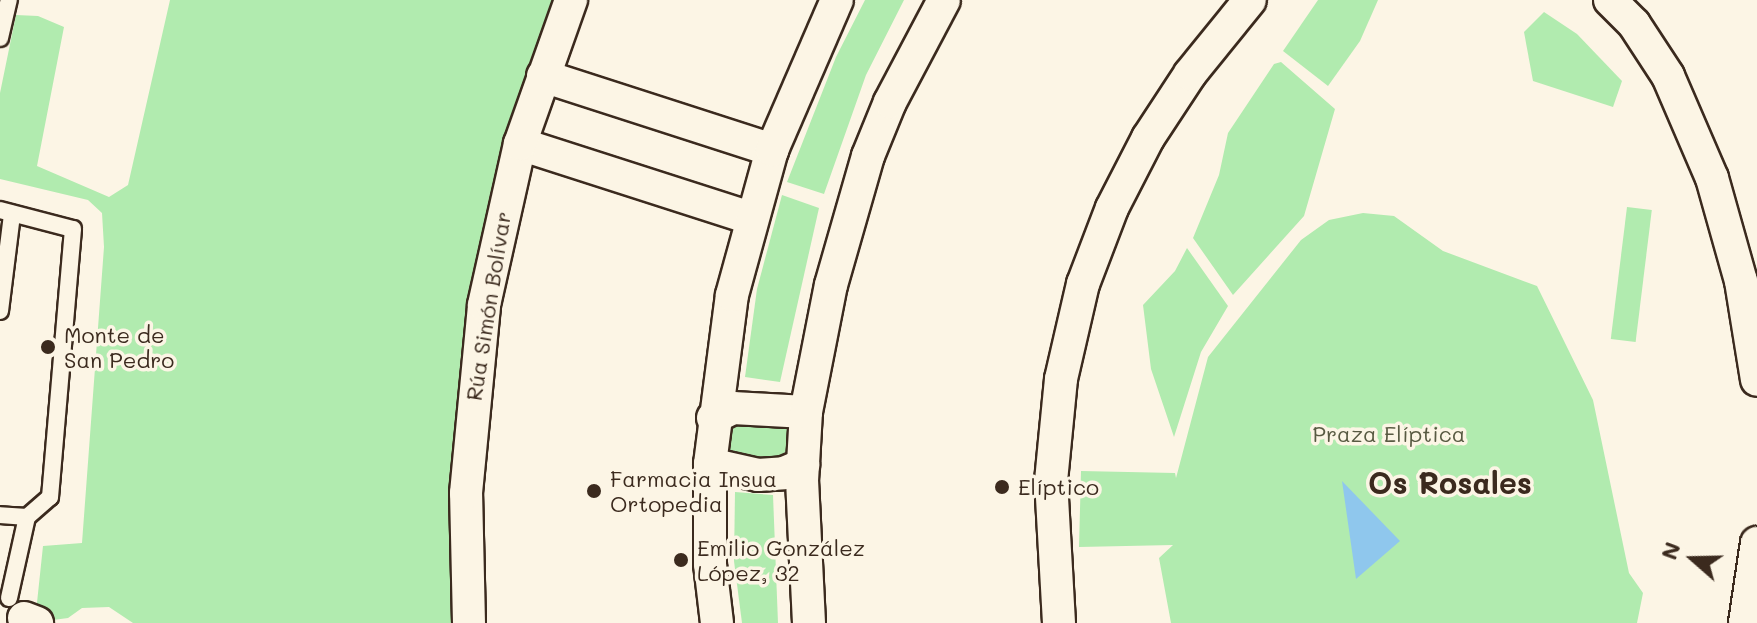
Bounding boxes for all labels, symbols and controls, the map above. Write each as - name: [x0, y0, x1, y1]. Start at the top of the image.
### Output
- street label: Rúa Simón Bolívar: [460, 209, 516, 403]
- place label: Monte de San Pedro: [64, 321, 174, 372]
- marker: Monte de San Pedro: [39, 338, 57, 356]
- park label: Praza Elíptica: [1313, 421, 1465, 447]
- district label: Os Rosales: [1368, 464, 1532, 500]
- place label: Farmacia Insua Ortopedia: [610, 465, 777, 516]
- place label: Elíptico: [1018, 474, 1099, 500]
- marker: Elíptico: [993, 478, 1011, 496]
- marker: Farmacia Insua Ortopedia: [585, 482, 603, 500]
- north arrow: [1653, 519, 1733, 599]
- place label: Emilio González López, 32: [697, 534, 865, 586]
- text: N: [1653, 538, 1686, 563]
- marker: Emilio González López, 32: [672, 551, 690, 569]

